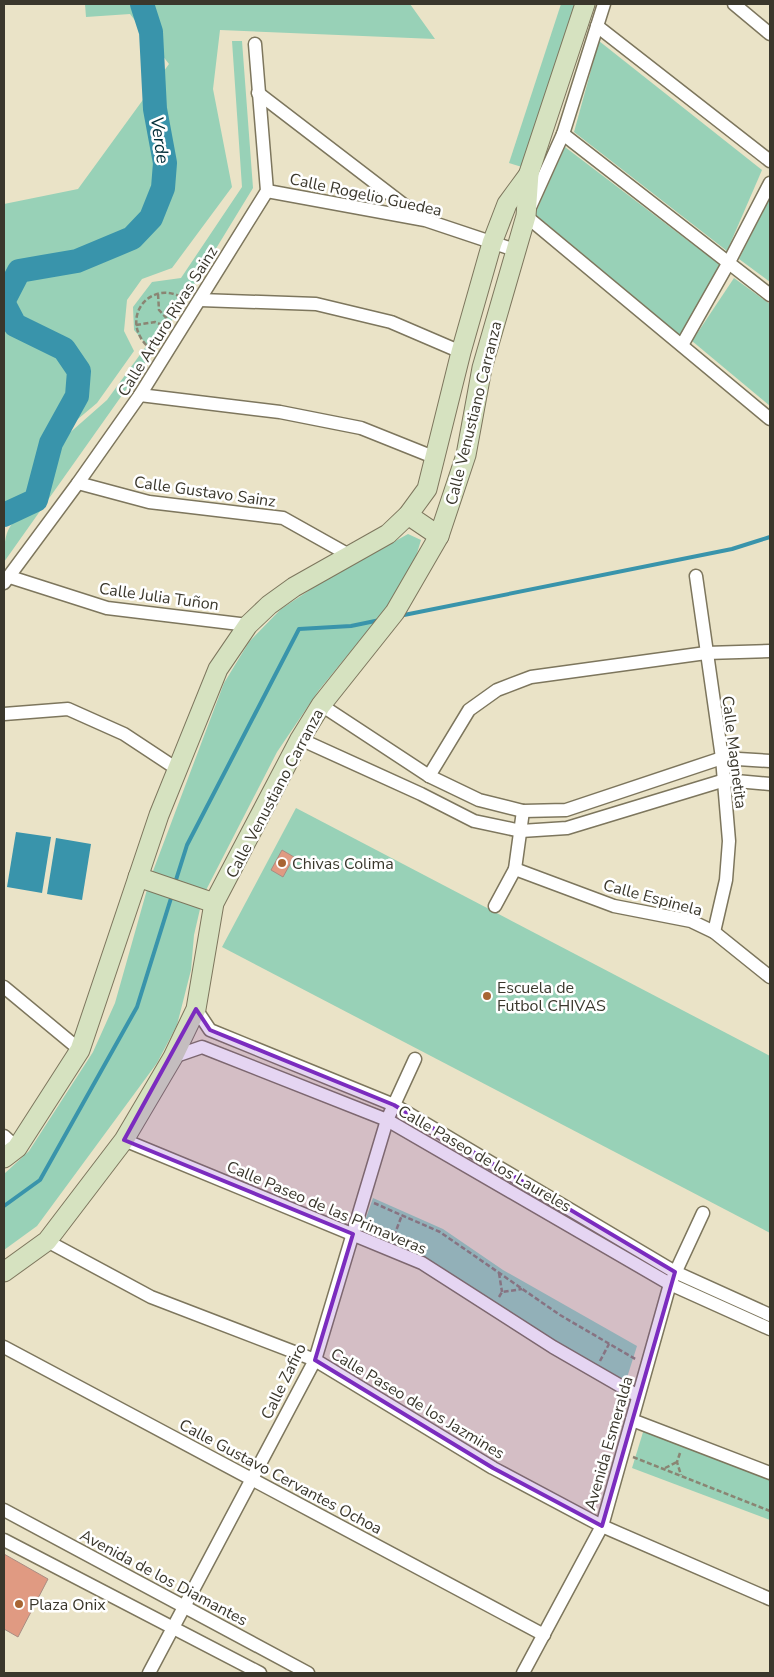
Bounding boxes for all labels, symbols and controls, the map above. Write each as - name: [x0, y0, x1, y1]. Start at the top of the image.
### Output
- water label: Verde: [145, 115, 175, 166]
- street label: Calle Rogelio Guedea: [288, 168, 444, 222]
- street label: Calle Arturo Rivas Sainz: [113, 242, 223, 401]
- street label: Calle Venustiano Carranza: [440, 319, 507, 508]
- street label: Calle Gustavo Sainz: [133, 471, 277, 513]
- street label: Calle Julia Tuñon: [98, 578, 220, 616]
- street label: Calle Magnetita: [716, 694, 752, 810]
- street label: Calle Venustiano Carranza: [221, 705, 329, 882]
- place label: Chivas Colima: [292, 853, 394, 875]
- marker: Chivas Colima: [276, 857, 288, 869]
- street label: Calle Espinela: [601, 874, 705, 922]
- place label: Escuela de Futbol CHIVAS: [497, 977, 606, 1017]
- marker: Escuela de Futbol CHIVAS: [481, 990, 493, 1002]
- street label: Calle Paseo de los Laureles: [394, 1100, 575, 1218]
- street label: Calle Paseo de las Primaveras: [223, 1156, 430, 1260]
- street label: Calle Zafiro: [256, 1340, 312, 1423]
- street label: Calle Paseo de los Jazmines: [326, 1343, 509, 1465]
- street label: Avenida Esmeralda: [579, 1374, 639, 1513]
- street label: Calle Gustavo Cervantes Ochoa: [175, 1414, 386, 1540]
- street label: Avenida de los Diamantes: [76, 1524, 251, 1631]
- place label: Plaza Onix: [29, 1594, 106, 1616]
- marker: Plaza Onix: [13, 1598, 25, 1610]

